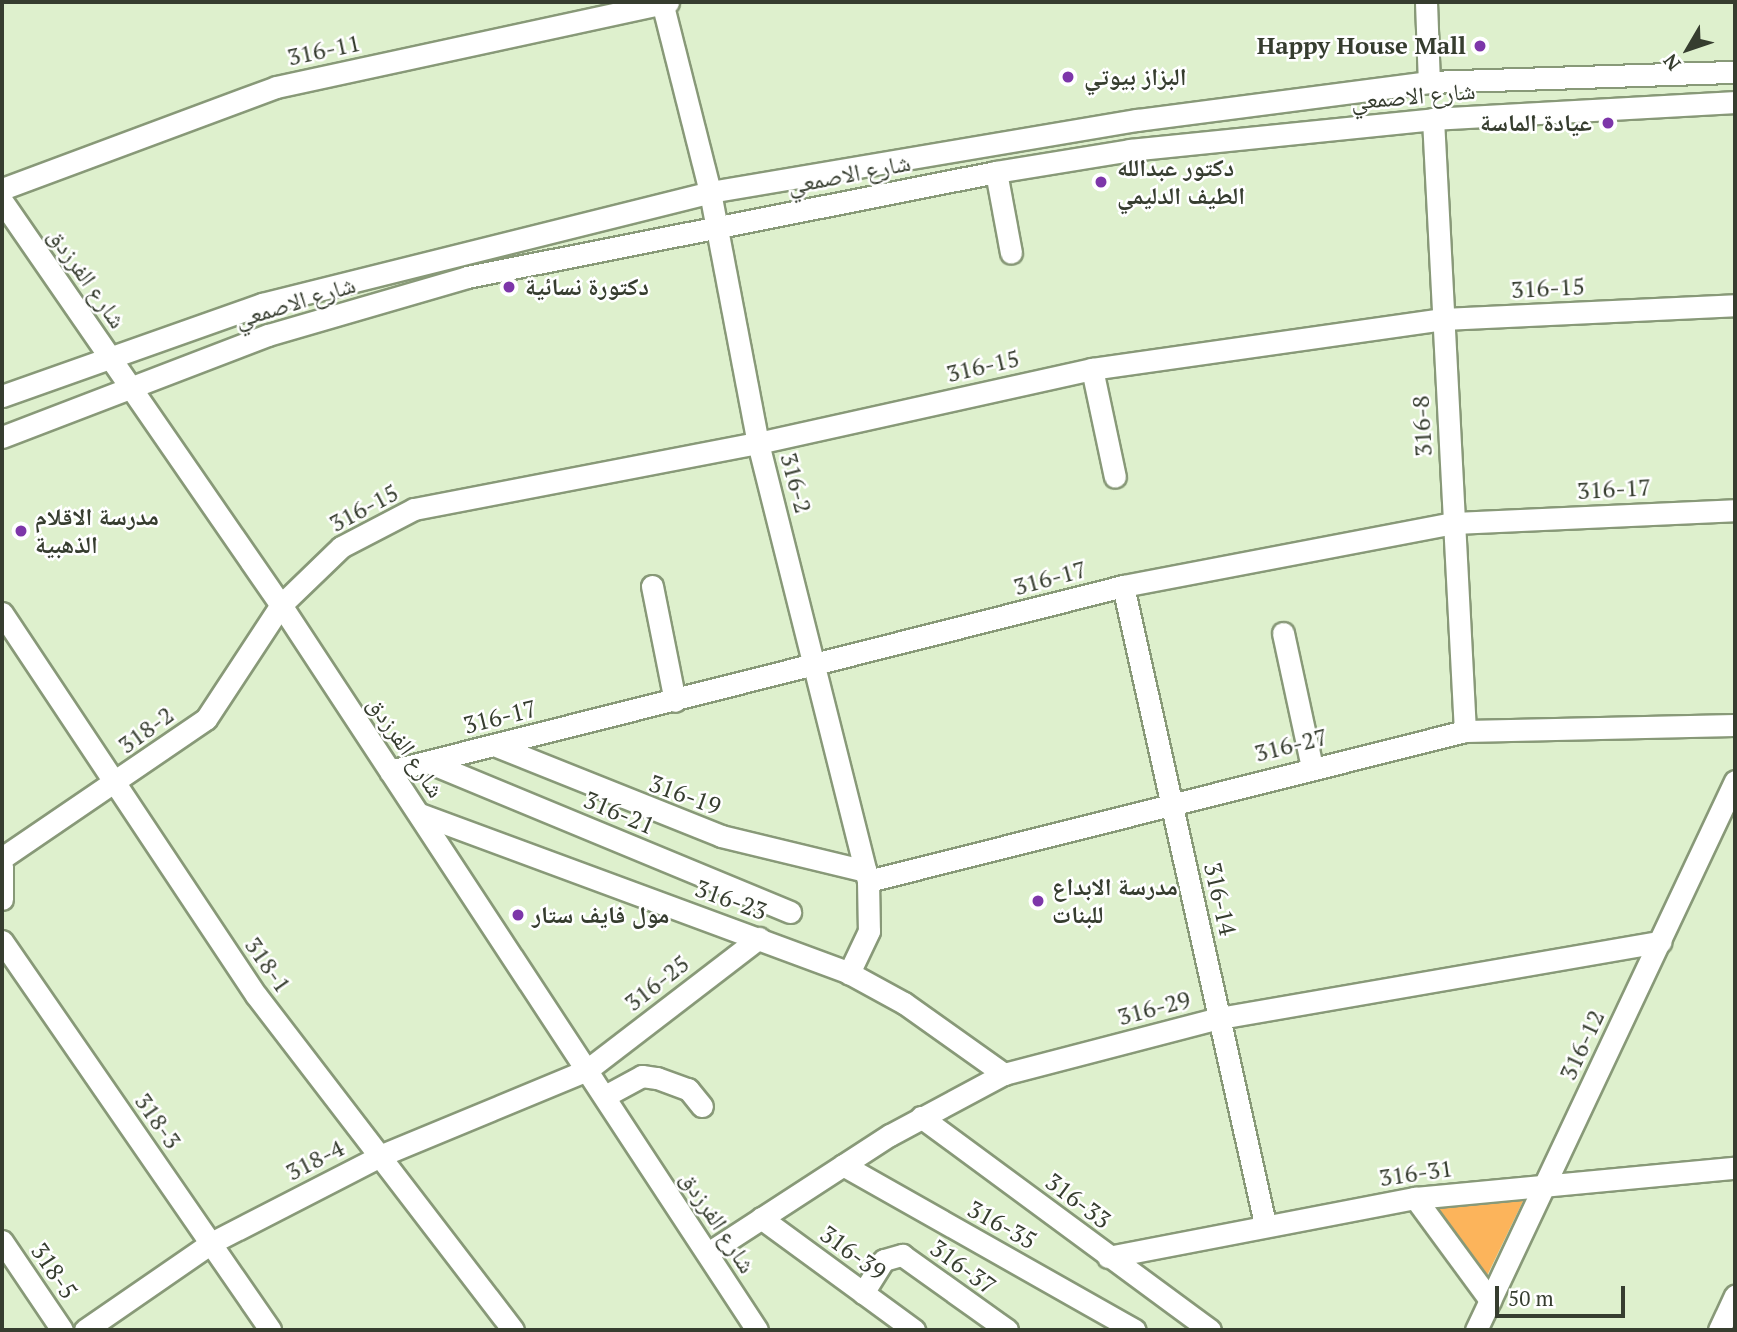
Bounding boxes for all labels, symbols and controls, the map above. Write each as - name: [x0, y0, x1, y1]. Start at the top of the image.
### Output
- north arrow: [1653, 14, 1723, 84]
- street label: 316-11: [285, 28, 363, 72]
- place label: Happy House Mall: [1257, 32, 1466, 60]
- marker: Happy House Mall: [1472, 38, 1488, 54]
- text: N: [1657, 49, 1686, 76]
- place label: البزاز بيوتي: [1084, 63, 1187, 91]
- marker: البزاز بيوتي: [1058, 67, 1078, 87]
- street label: شارع الاصمعي: [1350, 76, 1476, 116]
- place label: عيادة الماسة: [1480, 109, 1592, 137]
- marker: عيادة الماسة: [1598, 113, 1618, 133]
- street label: شارع الاصمعي: [785, 148, 913, 200]
- place label: دكتور عبدالله الطيف الدليمي: [1117, 154, 1245, 210]
- marker: دكتور عبدالله الطيف الدليمي: [1091, 172, 1111, 192]
- street label: شارع الفرزدق: [42, 222, 132, 334]
- street label: شارع الاصمعي: [231, 270, 359, 334]
- street label: 316-15: [1510, 272, 1586, 304]
- place label: دكتورة نسائية: [525, 273, 649, 301]
- marker: دكتورة نسائية: [499, 277, 519, 297]
- street label: 316-15: [944, 344, 1022, 388]
- street label: 316-8: [1406, 395, 1438, 457]
- street label: 316-2: [774, 450, 818, 516]
- street label: 316-17: [1576, 473, 1652, 505]
- street label: 316-15: [324, 478, 404, 538]
- place label: مدرسة الاقلام الذهبية: [35, 503, 159, 559]
- marker: مدرسة الاقلام الذهبية: [13, 523, 29, 539]
- street label: 316-17: [1010, 554, 1090, 602]
- street label: شارع الفرزدق: [362, 691, 450, 803]
- street label: 316-17: [461, 694, 539, 740]
- street label: 318-2: [113, 700, 179, 760]
- street label: 316-27: [1252, 722, 1330, 768]
- street label: 316-19: [645, 769, 725, 821]
- street label: 316-21: [579, 785, 659, 841]
- street label: 316-14: [1198, 860, 1242, 938]
- place label: مدرسة الابداع للبنات: [1052, 873, 1178, 929]
- street label: 316-23: [691, 874, 771, 926]
- marker: مدرسة الابداع للبنات: [1030, 893, 1046, 909]
- place label: مول فايف ستار: [532, 901, 669, 929]
- marker: مول فايف ستار: [510, 907, 526, 923]
- street label: 318-1: [239, 932, 297, 998]
- street label: 316-25: [619, 949, 695, 1017]
- street label: 316-29: [1114, 984, 1194, 1032]
- street label: 316-12: [1553, 1005, 1611, 1085]
- street label: 318-3: [129, 1088, 187, 1154]
- street label: 318-4: [281, 1133, 349, 1187]
- street label: 316-31: [1377, 1154, 1455, 1192]
- street label: شارع الفرزدق: [674, 1166, 762, 1278]
- street label: 316-33: [1040, 1167, 1116, 1235]
- street label: 316-35: [963, 1194, 1041, 1256]
- street label: 316-39: [815, 1220, 891, 1286]
- street label: 316-37: [925, 1234, 1001, 1300]
- street label: 318-5: [25, 1238, 83, 1304]
- scale bar: [1499, 1272, 1628, 1316]
- text: 50 m: [1508, 1284, 1554, 1312]

